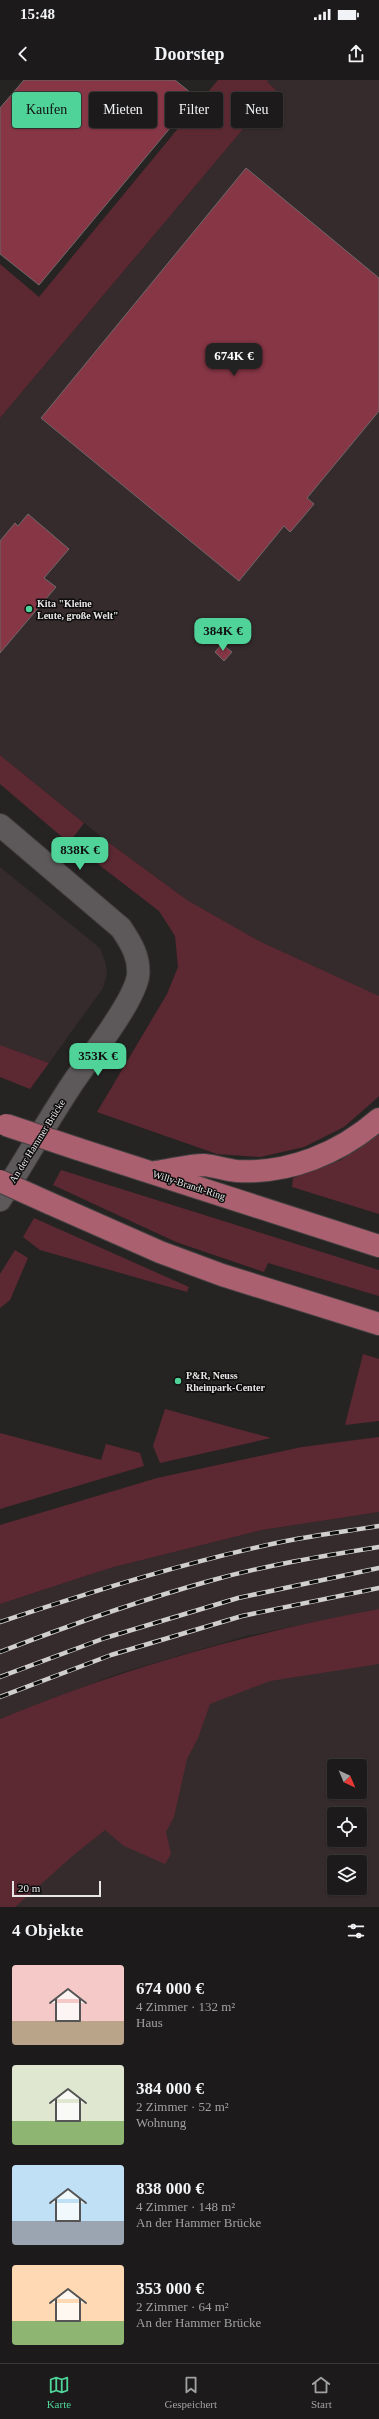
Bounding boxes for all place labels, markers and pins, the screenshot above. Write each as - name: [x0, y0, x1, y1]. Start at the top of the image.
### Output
- pin: 674K €: [201, 343, 267, 377]
- place label: Kita "Kleine Leute, große Welt": [37, 598, 119, 621]
- marker: Kita "Kleine Leute, große Welt": [24, 604, 34, 614]
- pin: 384K €: [190, 618, 256, 652]
- pin: 838K €: [47, 837, 113, 871]
- pin: 353K €: [65, 1043, 131, 1077]
- place label: P&R, Neuss Rheinpark-Center: [186, 1370, 265, 1393]
- marker: P&R, Neuss Rheinpark-Center: [173, 1376, 183, 1386]

